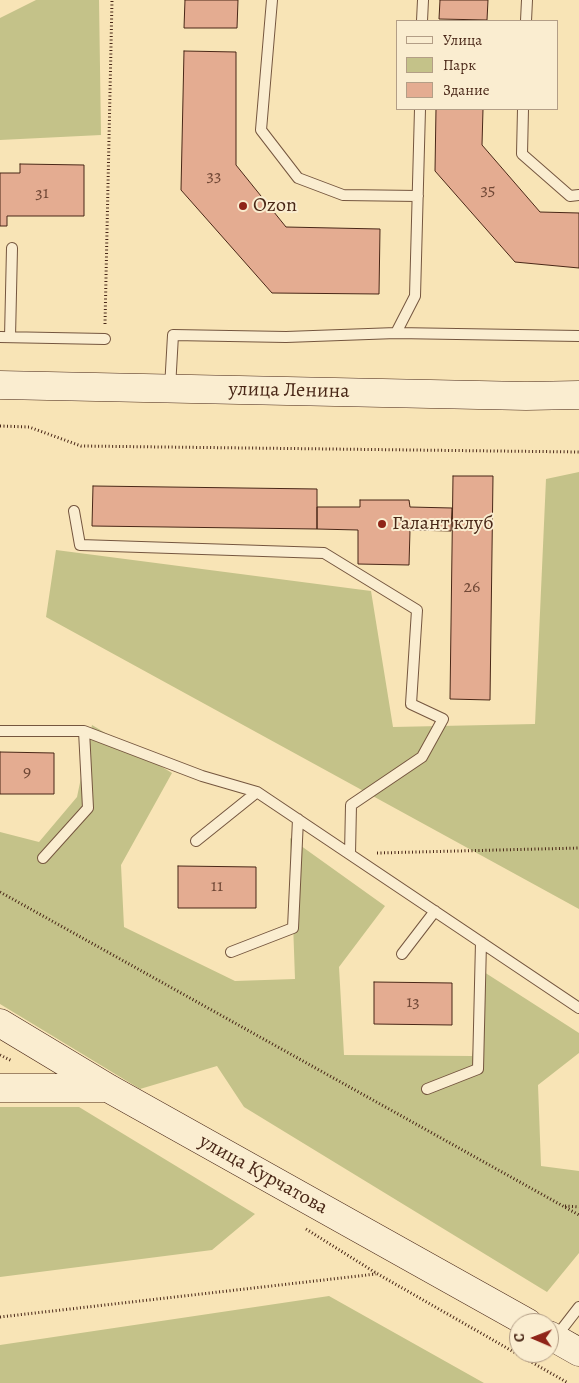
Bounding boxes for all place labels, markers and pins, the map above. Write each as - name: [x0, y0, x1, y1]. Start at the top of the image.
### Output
- place label: Ozon: [253, 194, 297, 218]
- marker: Ozon: [237, 200, 249, 212]
- place label: Галант клуб: [392, 512, 493, 536]
- marker: Галант клуб: [376, 518, 388, 530]

